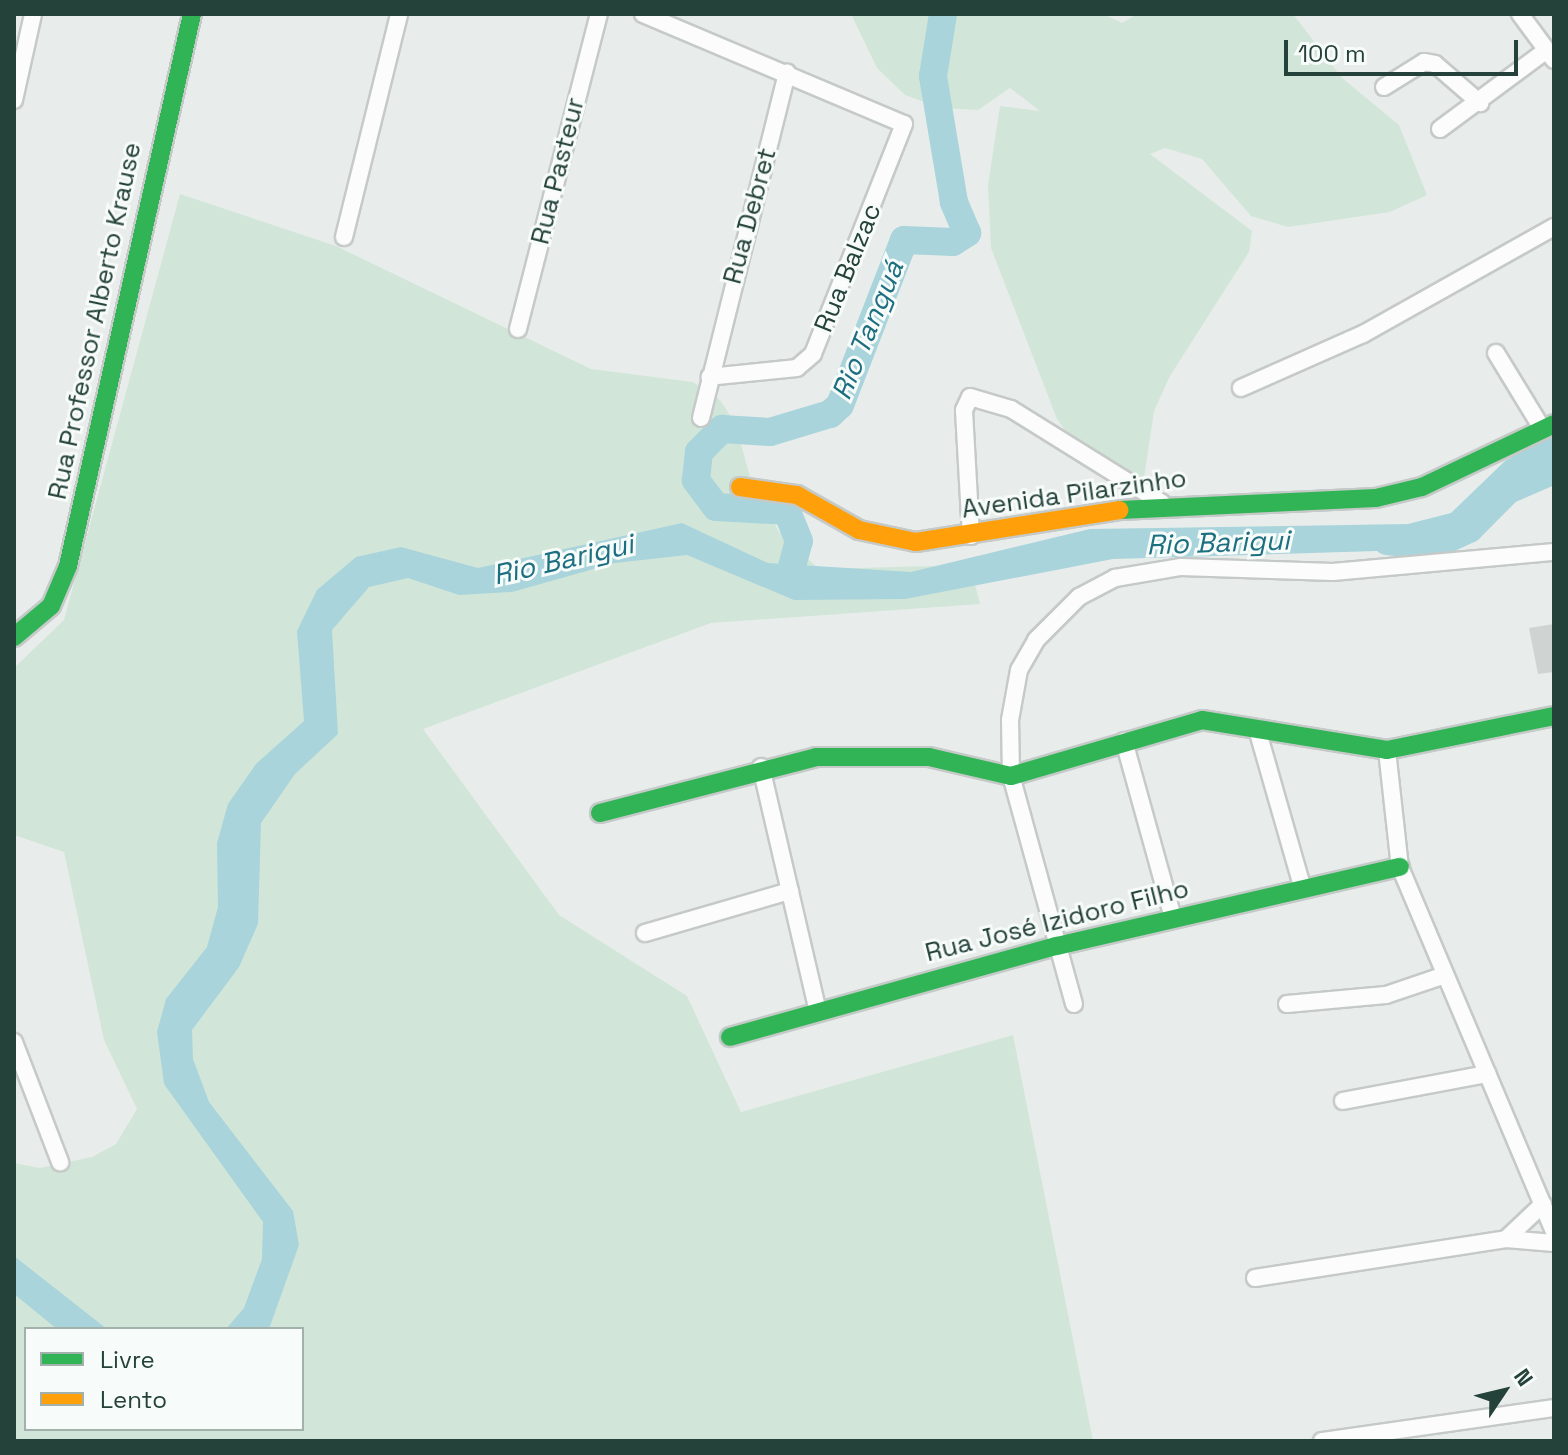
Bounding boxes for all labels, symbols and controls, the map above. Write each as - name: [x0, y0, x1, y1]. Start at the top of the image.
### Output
- scale bar: [1288, 24, 1522, 74]
- text: 100 m: [1298, 38, 1366, 69]
- street label: Rua Pasteur: [525, 94, 591, 248]
- street label: Rua Professor Alberto Krause: [42, 140, 148, 502]
- street label: Rua Debret: [717, 145, 783, 287]
- street label: Rua Balzac: [808, 199, 888, 337]
- water label: Rio Tanguá: [824, 255, 910, 405]
- street label: Avenida Pilarzinho: [960, 463, 1188, 525]
- water label: Rio Barigui: [1146, 523, 1290, 561]
- water label: Rio Barigui: [490, 527, 636, 591]
- street label: Rua José Izidoro Filho: [922, 873, 1192, 969]
- legend: [24, 1327, 304, 1431]
- text: Livre: [100, 1344, 155, 1375]
- north arrow: [1464, 1351, 1544, 1431]
- text: N: [1508, 1363, 1539, 1391]
- text: Lento: [100, 1384, 167, 1415]

